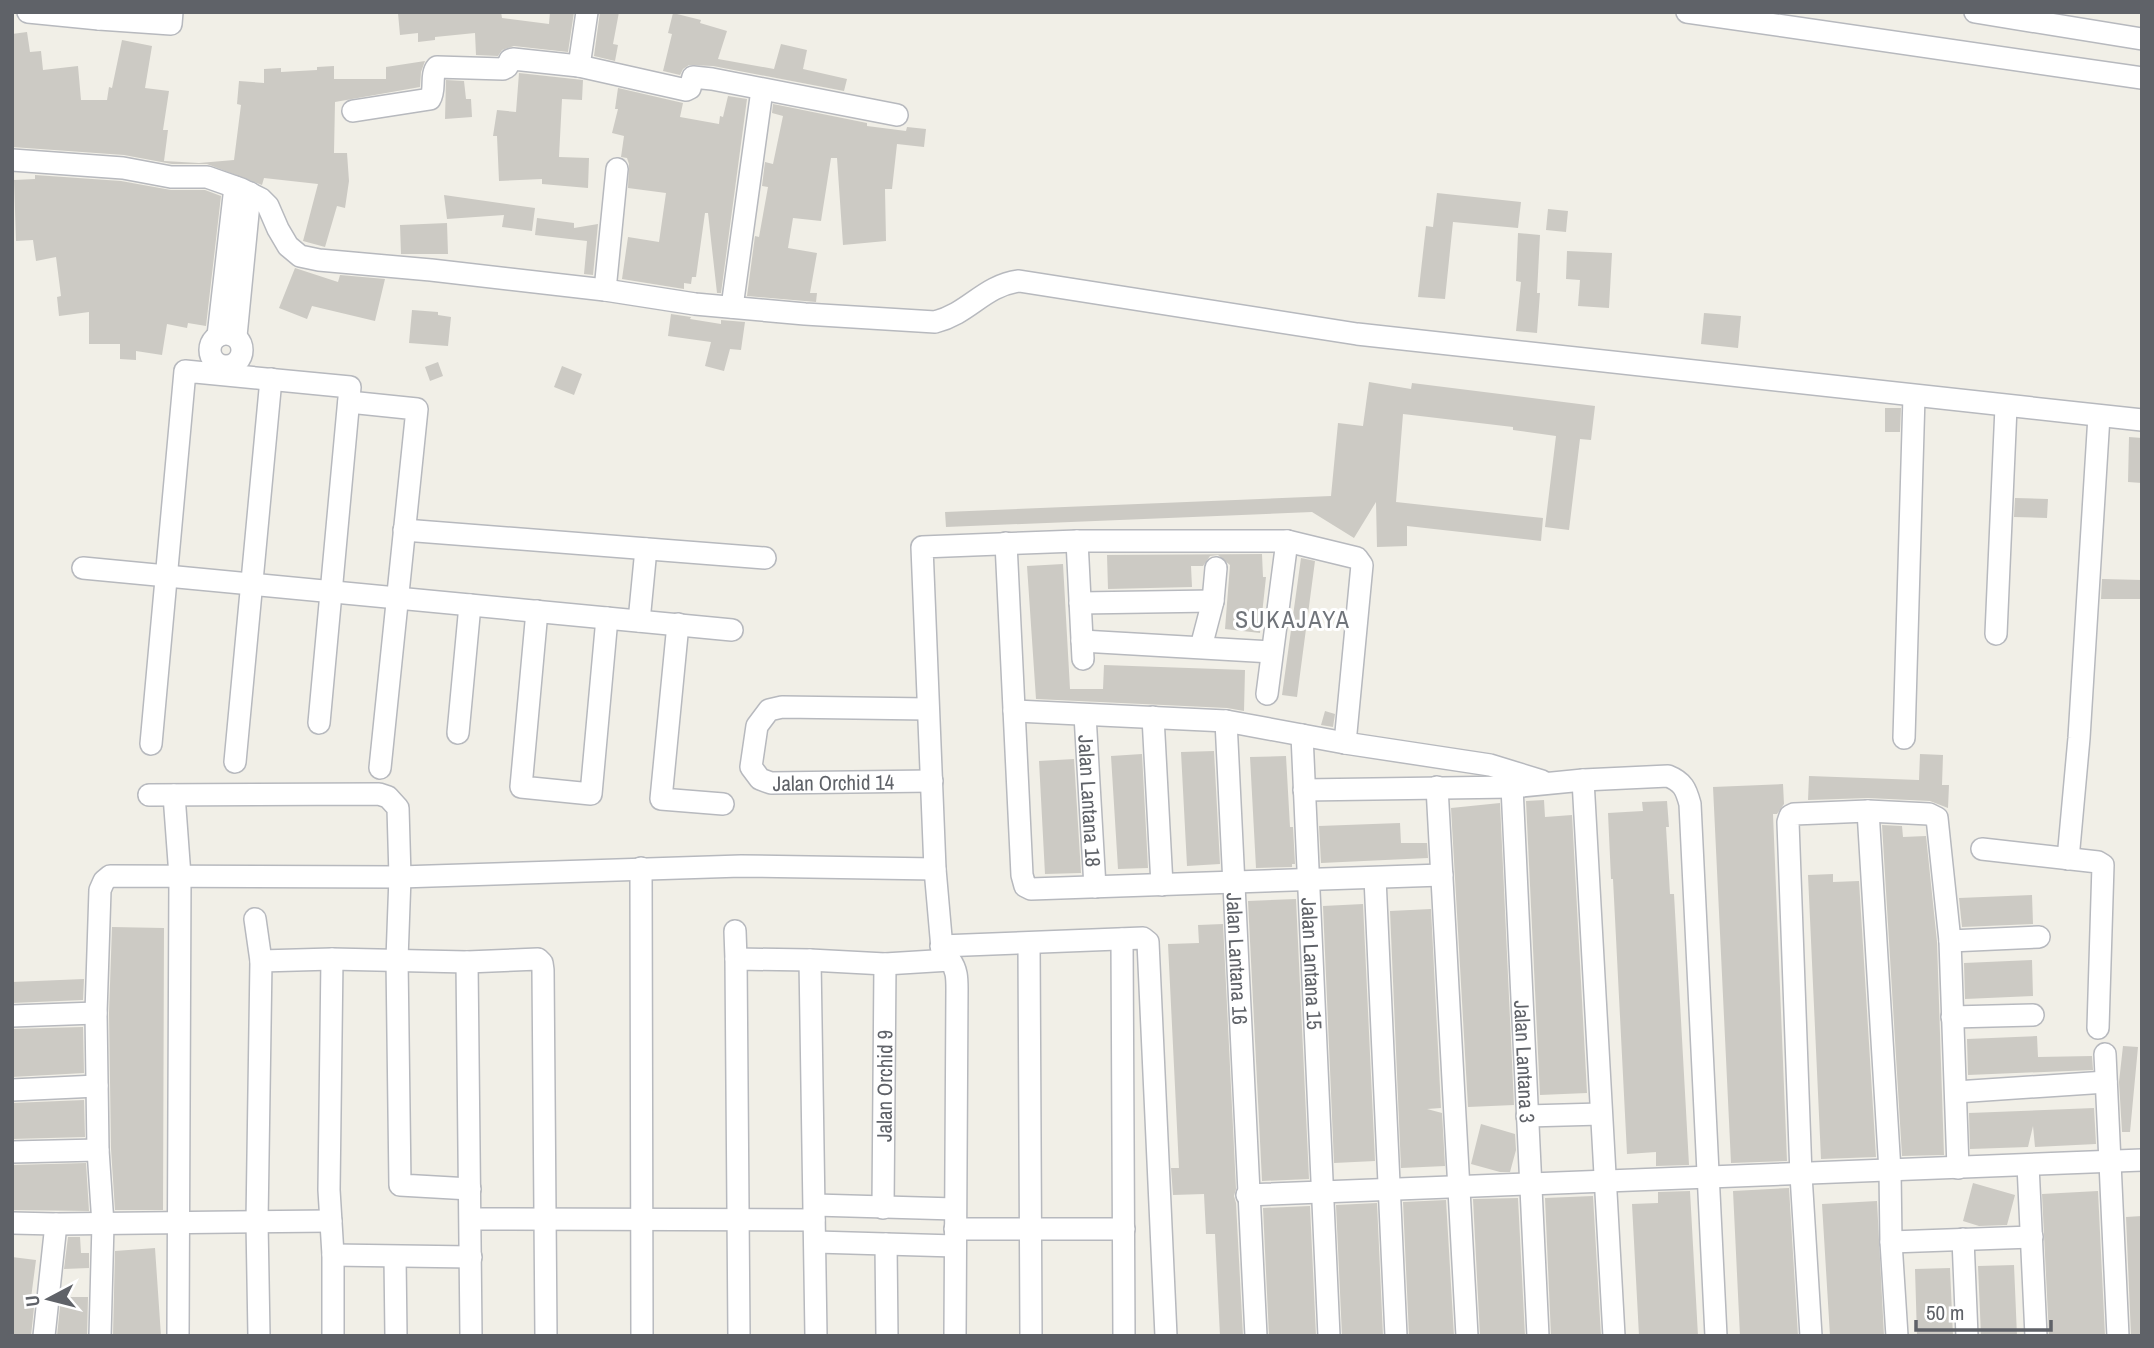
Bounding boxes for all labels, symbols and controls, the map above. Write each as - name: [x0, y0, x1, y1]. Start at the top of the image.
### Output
- district label: SUKAJAYA: [1235, 603, 1351, 635]
- street label: Jalan Lantana 18: [1072, 734, 1108, 868]
- street label: Jalan Orchid 14: [772, 767, 895, 797]
- street label: Jalan Lantana 16: [1220, 892, 1255, 1025]
- street label: Jalan Lantana 15: [1295, 897, 1330, 1030]
- street label: Jalan Lantana 3: [1508, 1000, 1542, 1124]
- street label: Jalan Orchid 9: [869, 1030, 899, 1142]
- north arrow: [14, 1264, 84, 1334]
- scale bar: [1916, 1288, 2051, 1332]
- text: U: [19, 1294, 46, 1308]
- text: 50 m: [1926, 1298, 1964, 1327]

